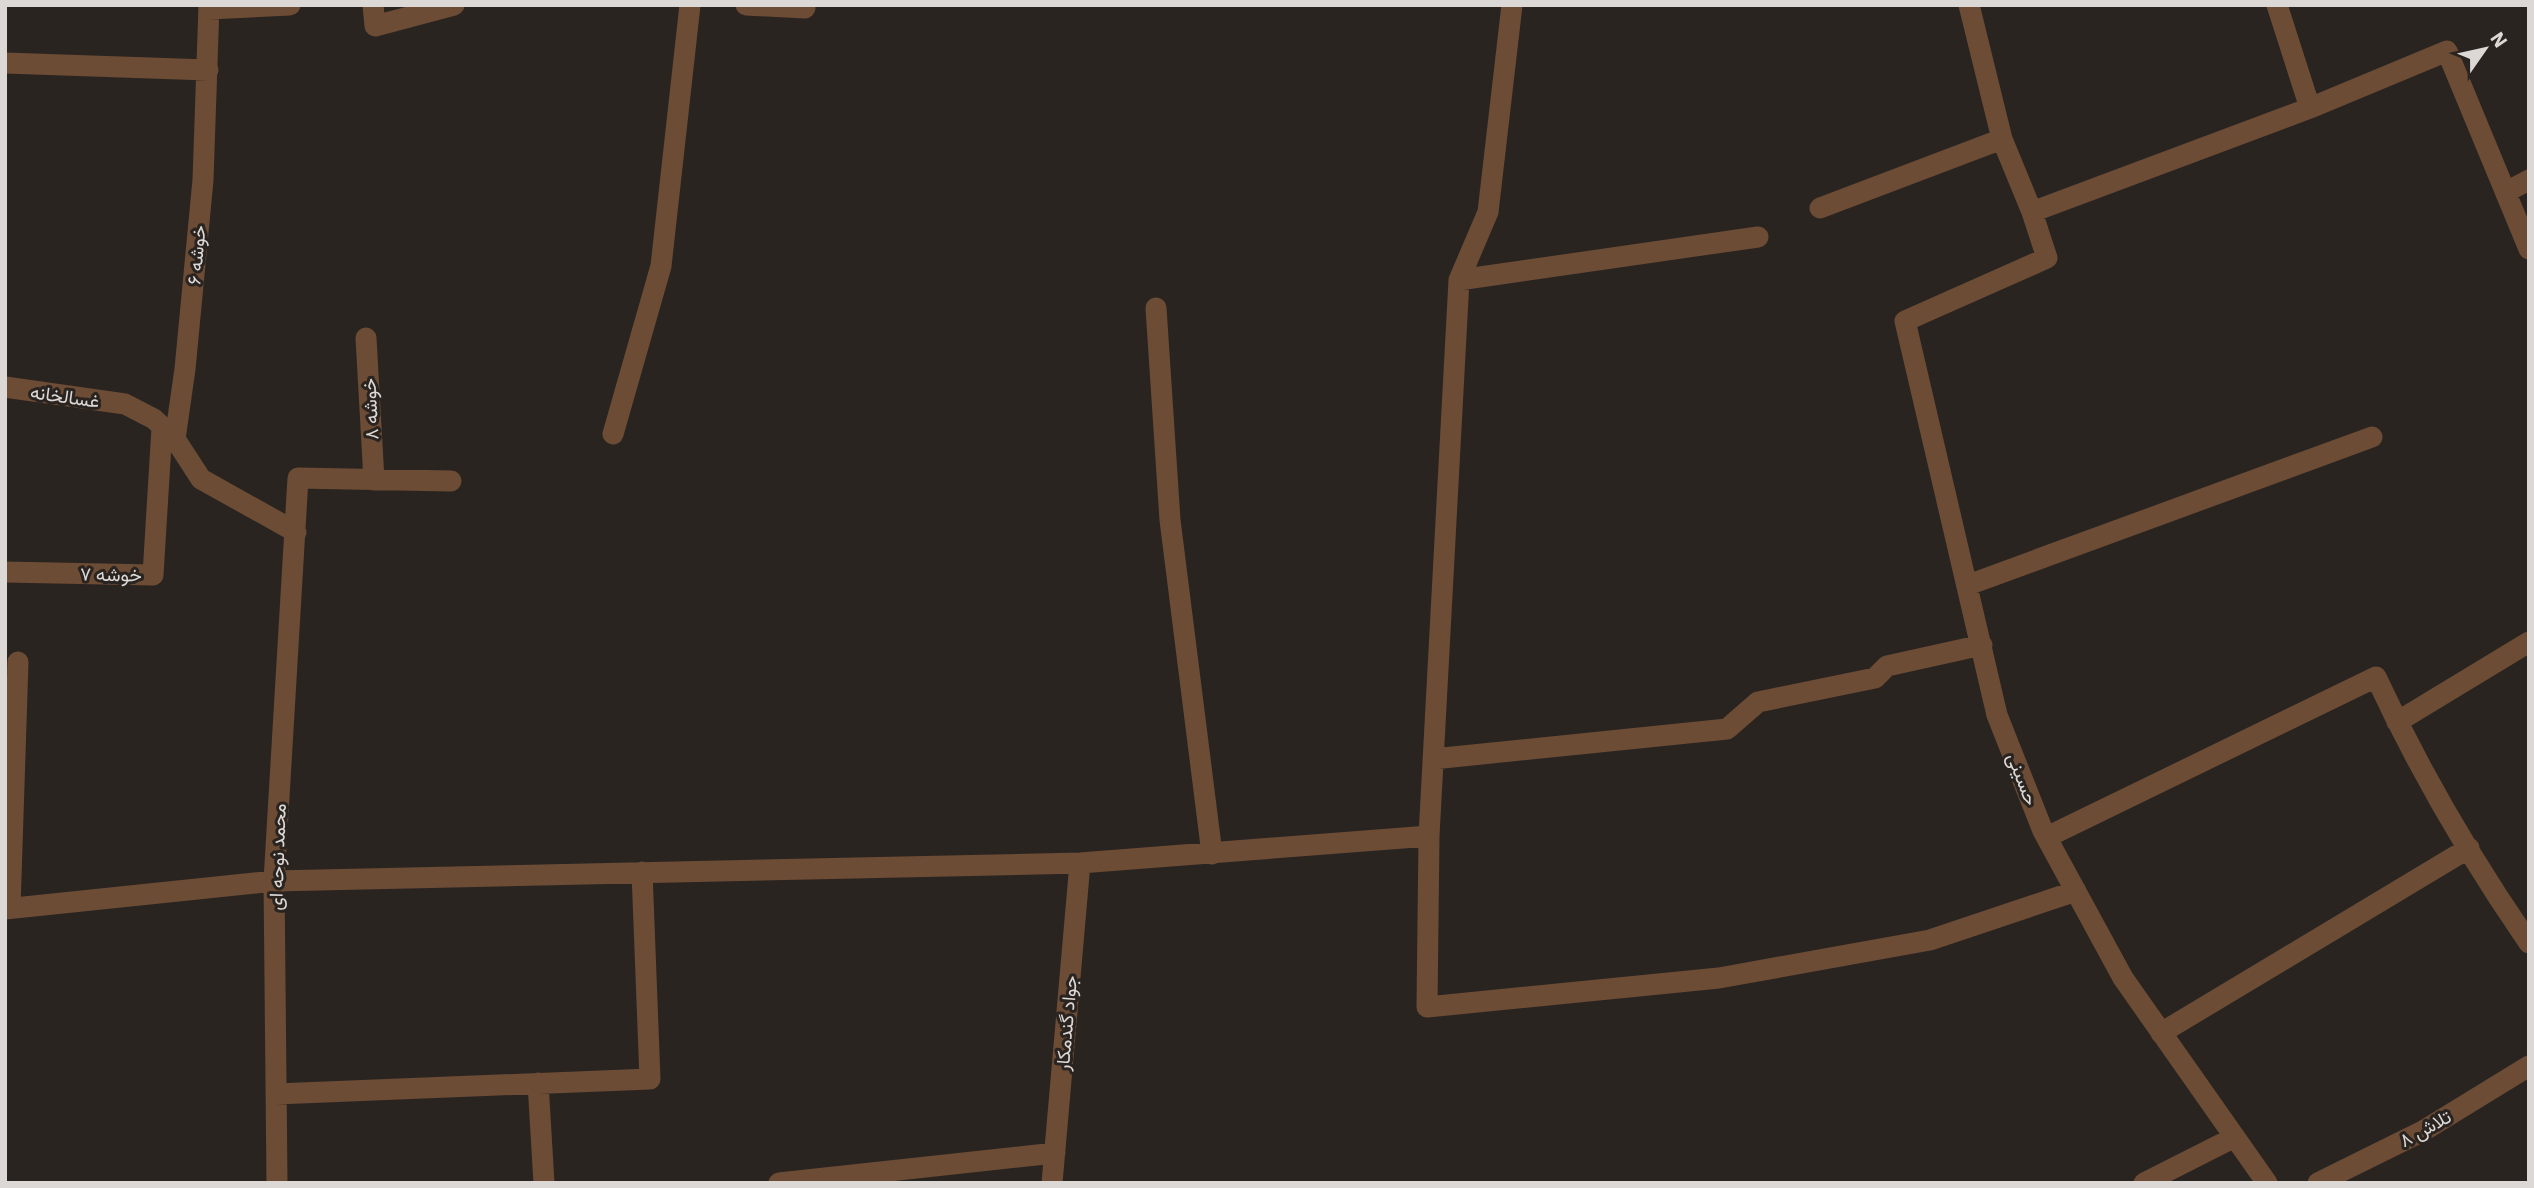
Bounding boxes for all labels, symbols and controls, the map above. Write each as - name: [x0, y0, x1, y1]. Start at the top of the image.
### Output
- north arrow: [2450, 14, 2520, 84]
- text: N: [2485, 27, 2513, 52]
- street label: خوشه ۶: [181, 224, 211, 286]
- street label: خوشه ۸: [356, 378, 384, 440]
- street label: غسالخانه: [29, 379, 101, 413]
- street label: خوشه ۷: [80, 561, 142, 587]
- street label: حسینی: [2002, 749, 2044, 809]
- street label: محمد نوحه ای: [263, 803, 291, 911]
- street label: جواد گندمکار: [1050, 974, 1082, 1073]
- street label: تلاش ۸: [2395, 1104, 2455, 1152]

